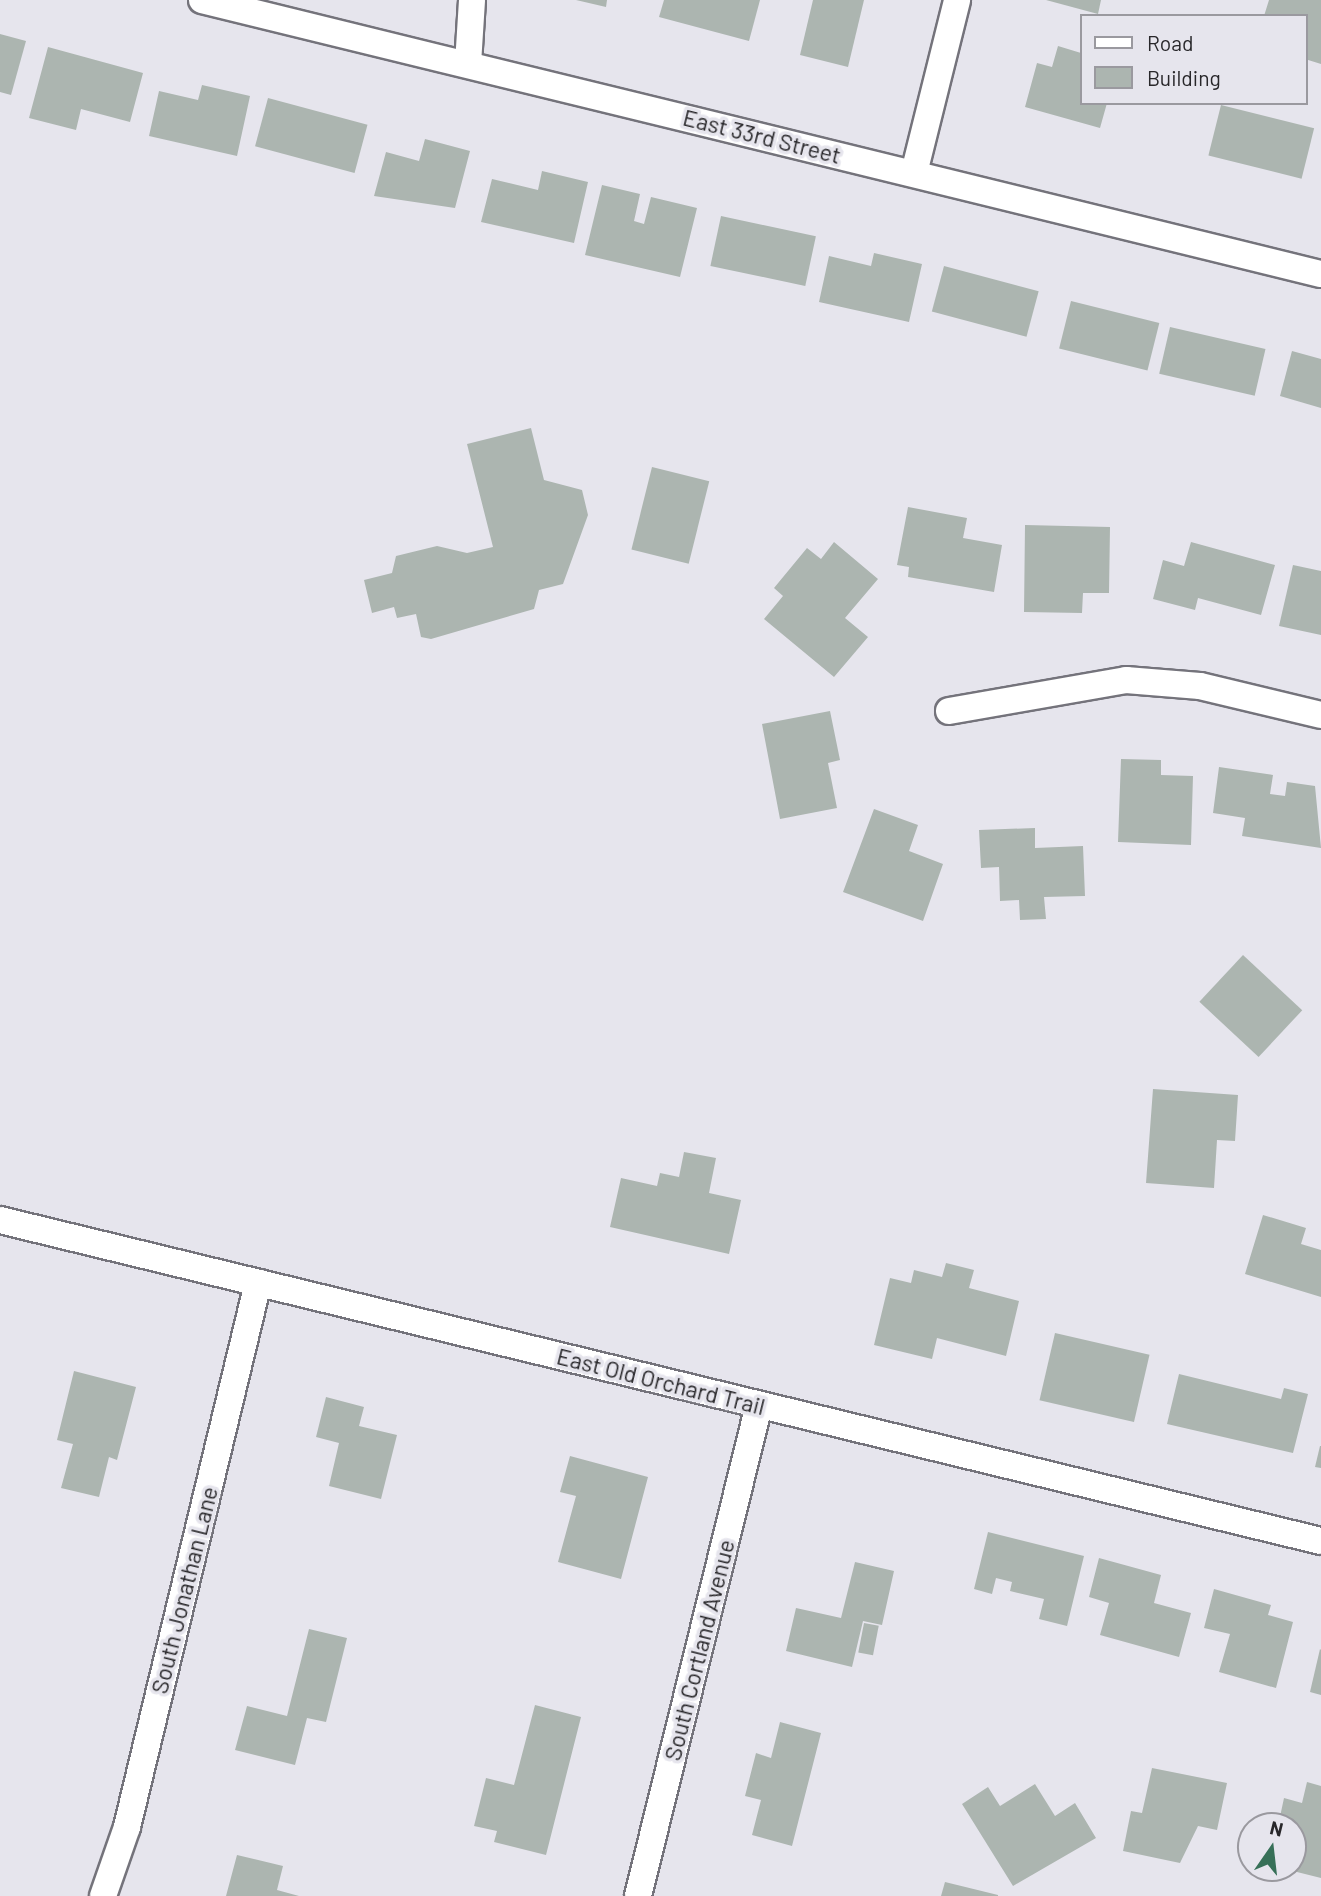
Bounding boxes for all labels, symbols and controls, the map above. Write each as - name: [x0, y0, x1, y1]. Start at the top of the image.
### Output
- legend: [1080, 14, 1307, 105]
- text: Road: [1147, 30, 1193, 55]
- text: Building: [1147, 65, 1221, 90]
- street label: East 33rd Street: [680, 103, 844, 169]
- street label: East Old Orchard Trail: [554, 1342, 768, 1420]
- street label: South Jonathan Lane: [145, 1484, 223, 1696]
- street label: South Cortland Avenue: [658, 1537, 740, 1763]
- north arrow: [1237, 1812, 1307, 1882]
- text: N: [1268, 1815, 1286, 1841]

